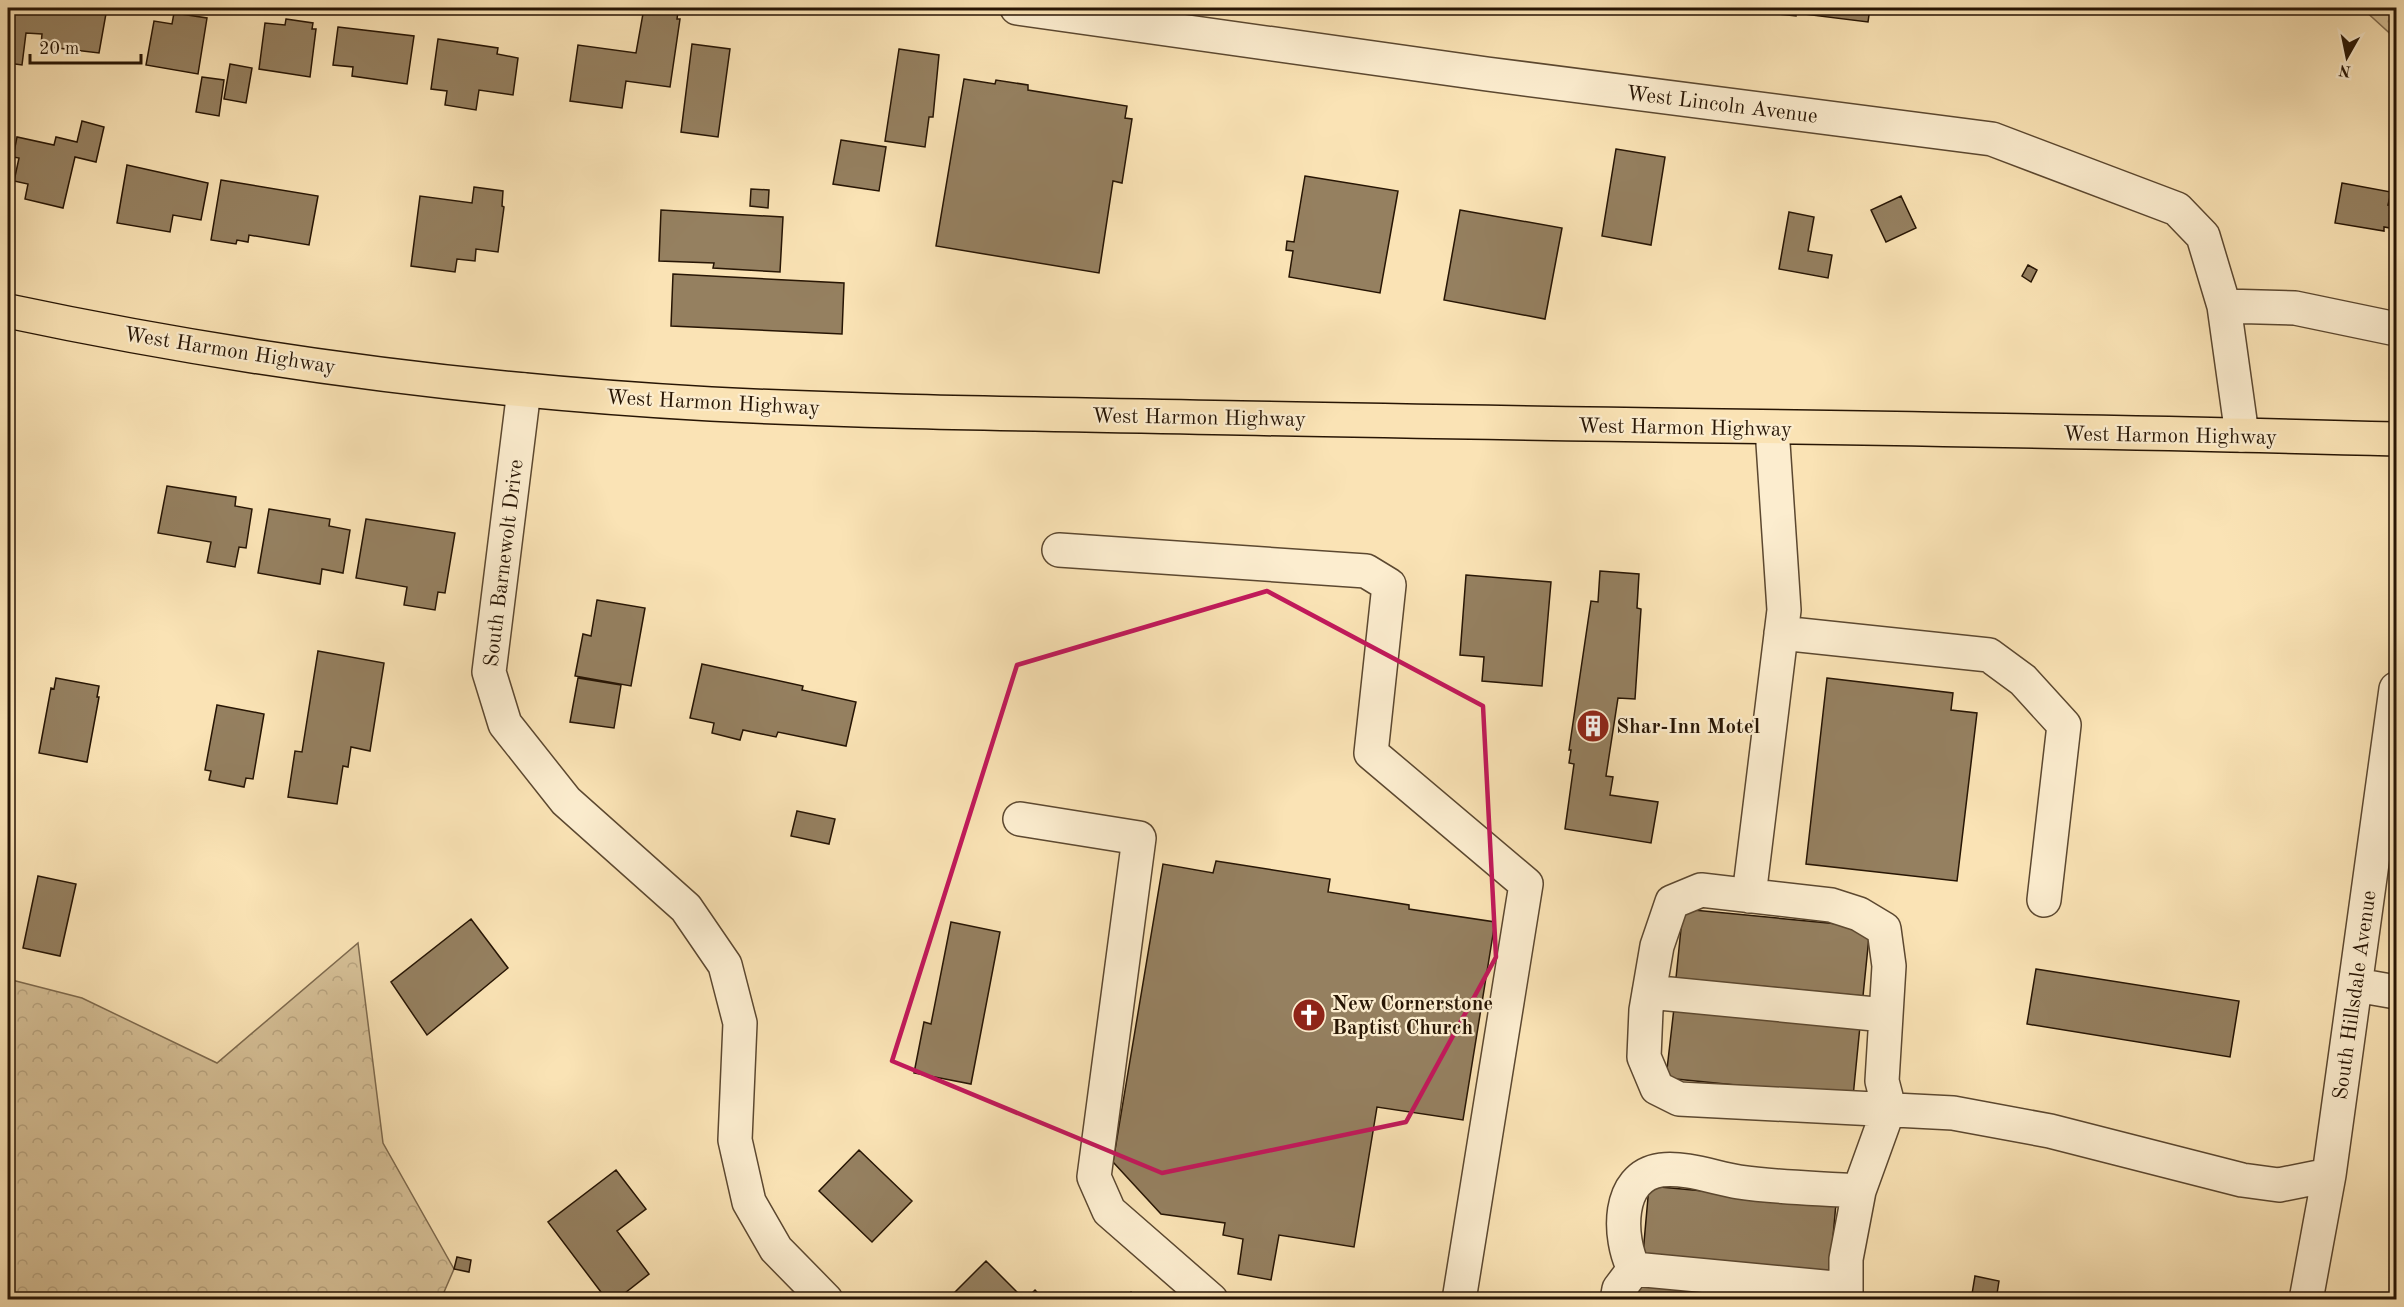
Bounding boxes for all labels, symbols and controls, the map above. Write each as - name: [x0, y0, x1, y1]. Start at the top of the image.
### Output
- scale bar: [30, 27, 141, 65]
- north arrow: [2317, 27, 2377, 87]
- text: 20 m: [39, 40, 79, 58]
- text: N: [2337, 61, 2352, 79]
- street label: West Lincoln Avenue: [1625, 83, 1819, 128]
- street label: West Harmon Highway: [122, 324, 337, 379]
- street label: West Harmon Highway: [606, 387, 820, 420]
- street label: West Harmon Highway: [1092, 406, 1306, 431]
- street label: West Harmon Highway: [1578, 416, 1792, 441]
- street label: West Harmon Highway: [2063, 424, 2277, 449]
- street label: South Barnewolt Drive: [481, 458, 528, 668]
- building icon: Shar-Inn Motel: [1575, 708, 1611, 744]
- place label: Shar-Inn Motel: [1616, 717, 1760, 738]
- street label: South Hillsdale Avenue: [2330, 889, 2381, 1101]
- place label: New Cornerstone Baptist Church: [1332, 994, 1493, 1039]
- church icon: New Cornerstone Baptist Church: [1291, 997, 1327, 1033]

